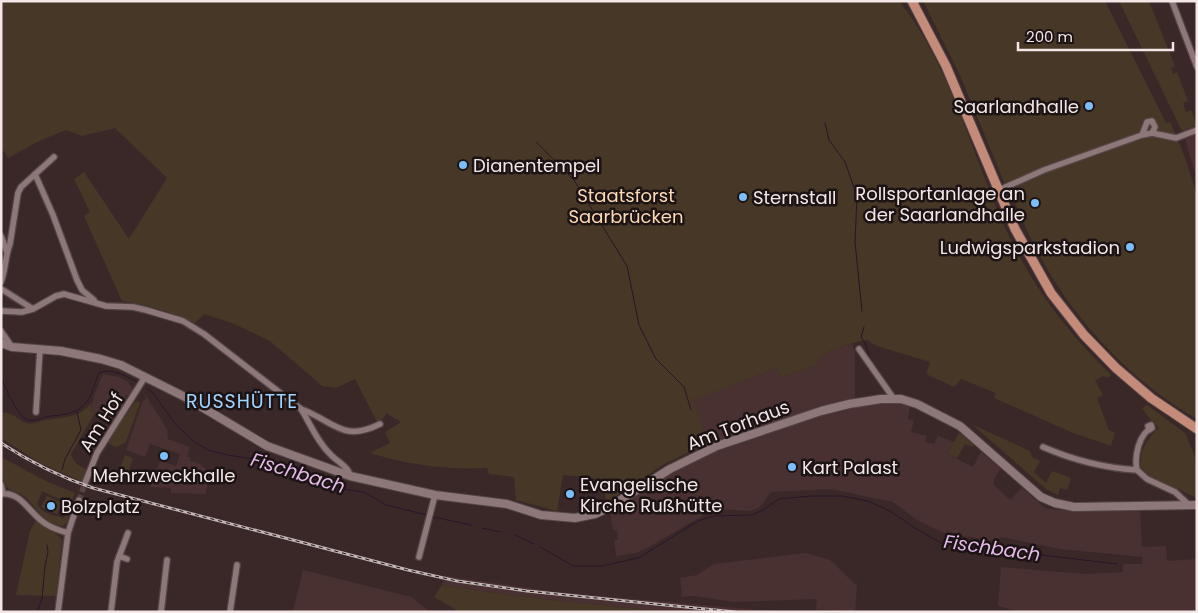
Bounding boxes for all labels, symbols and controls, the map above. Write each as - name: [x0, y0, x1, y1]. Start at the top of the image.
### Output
- scale bar: [1018, 20, 1173, 52]
- text: 200 m: [1026, 26, 1073, 47]
- place label: Saarlandhalle: [953, 94, 1079, 119]
- marker: Saarlandhalle: [1083, 100, 1095, 112]
- place label: Dianentempel: [473, 153, 601, 178]
- marker: Dianentempel: [457, 159, 469, 171]
- place label: Rollsportanlage an der Saarlandhalle: [855, 181, 1025, 227]
- park label: Staatsforst Saarbrücken: [569, 183, 683, 229]
- place label: Sternstall: [753, 185, 836, 210]
- marker: Sternstall: [737, 191, 749, 203]
- marker: Rollsportanlage an der Saarlandhalle: [1029, 197, 1041, 209]
- place label: Ludwigsparkstadion: [940, 235, 1120, 260]
- marker: Ludwigsparkstadion: [1124, 241, 1136, 253]
- street label: Am Hof: [73, 388, 129, 456]
- district label: RUSSHÜTTE: [186, 388, 298, 415]
- street label: Am Torhaus: [683, 394, 793, 456]
- water label: Fischbach: [248, 446, 348, 500]
- marker: Mehrzweckhalle: [158, 450, 170, 462]
- place label: Kart Palast: [802, 455, 898, 480]
- marker: Kart Palast: [786, 461, 798, 473]
- place label: Mehrzweckhalle: [93, 463, 235, 488]
- place label: Evangelische Kirche Rußhütte: [580, 472, 722, 518]
- marker: Evangelische Kirche Rußhütte: [564, 488, 576, 500]
- place label: Bolzplatz: [61, 494, 140, 519]
- marker: Bolzplatz: [45, 500, 57, 512]
- water label: Fischbach: [942, 528, 1042, 568]

